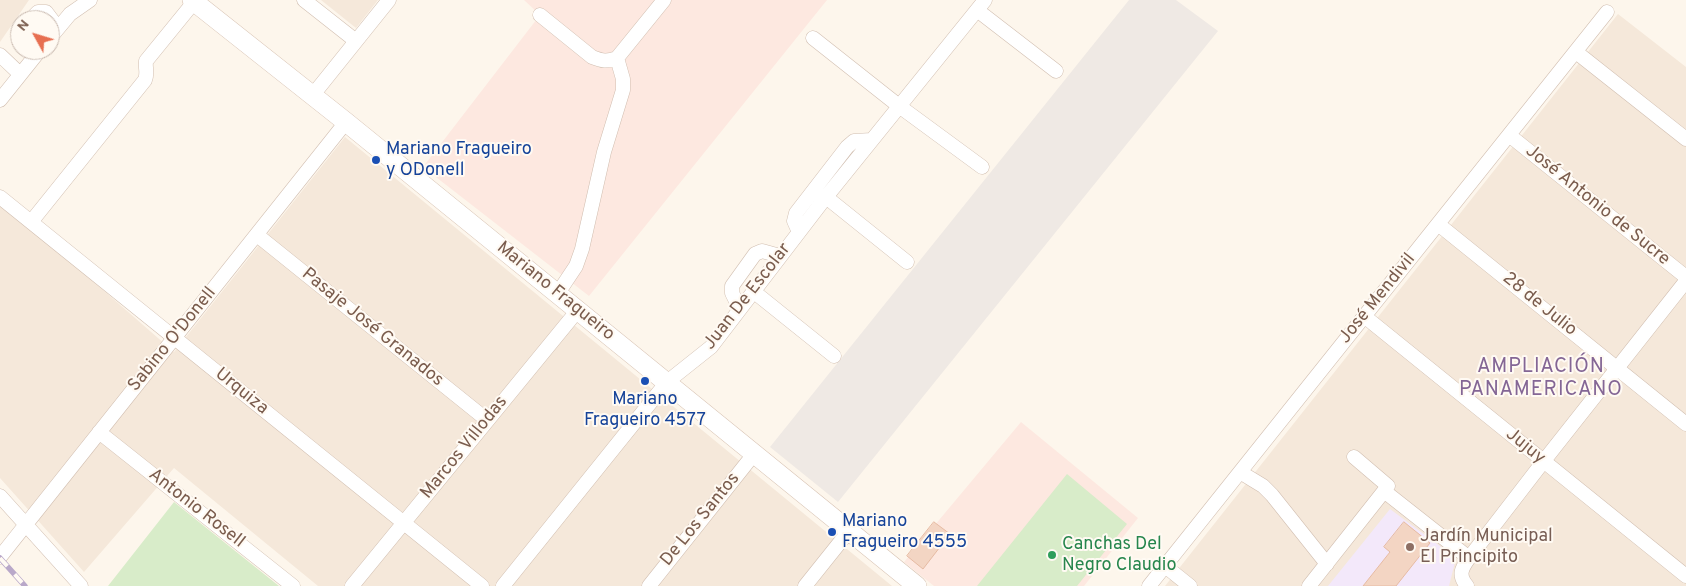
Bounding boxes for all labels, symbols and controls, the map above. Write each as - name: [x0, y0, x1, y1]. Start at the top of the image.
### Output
- north arrow: [10, 10, 60, 60]
- text: N: [14, 17, 34, 35]
- place label: Mariano Fragueiro y ODonell: [386, 139, 532, 182]
- street label: José Antonio de Sucre: [1520, 141, 1674, 271]
- marker: Mariano Fragueiro y ODonell: [370, 154, 382, 166]
- street label: Mariano Fragueiro: [492, 238, 618, 346]
- street label: Juan De Escolar: [700, 239, 796, 355]
- street label: José Mendivil: [1335, 250, 1421, 348]
- street label: Pasaje José Granados: [297, 264, 447, 392]
- street label: 28 de Julio: [1497, 268, 1581, 342]
- street label: Sabino O'Donell: [124, 283, 222, 397]
- district label: AMPLIACIÓN PANAMERICANO: [1458, 356, 1624, 403]
- street label: Urquiza: [210, 364, 272, 420]
- marker: Mariano Fragueiro 4577: [639, 375, 651, 387]
- place label: Mariano Fragueiro 4577: [584, 389, 706, 432]
- street label: Marcos Villodas: [417, 392, 513, 504]
- street label: Jujuy: [1501, 424, 1549, 470]
- street label: Antonio Rosell: [143, 465, 249, 553]
- street label: De Los Santos: [657, 469, 745, 571]
- place label: Mariano Fragueiro 4555: [842, 511, 967, 554]
- marker: Mariano Fragueiro 4555: [826, 526, 838, 538]
- place label: Jardín Municipal El Principito: [1420, 526, 1553, 568]
- place label: Canchas Del Negro Claudio: [1062, 534, 1176, 576]
- marker: Jardín Municipal El Principito: [1404, 541, 1416, 553]
- marker: Canchas Del Negro Claudio: [1046, 549, 1058, 561]

